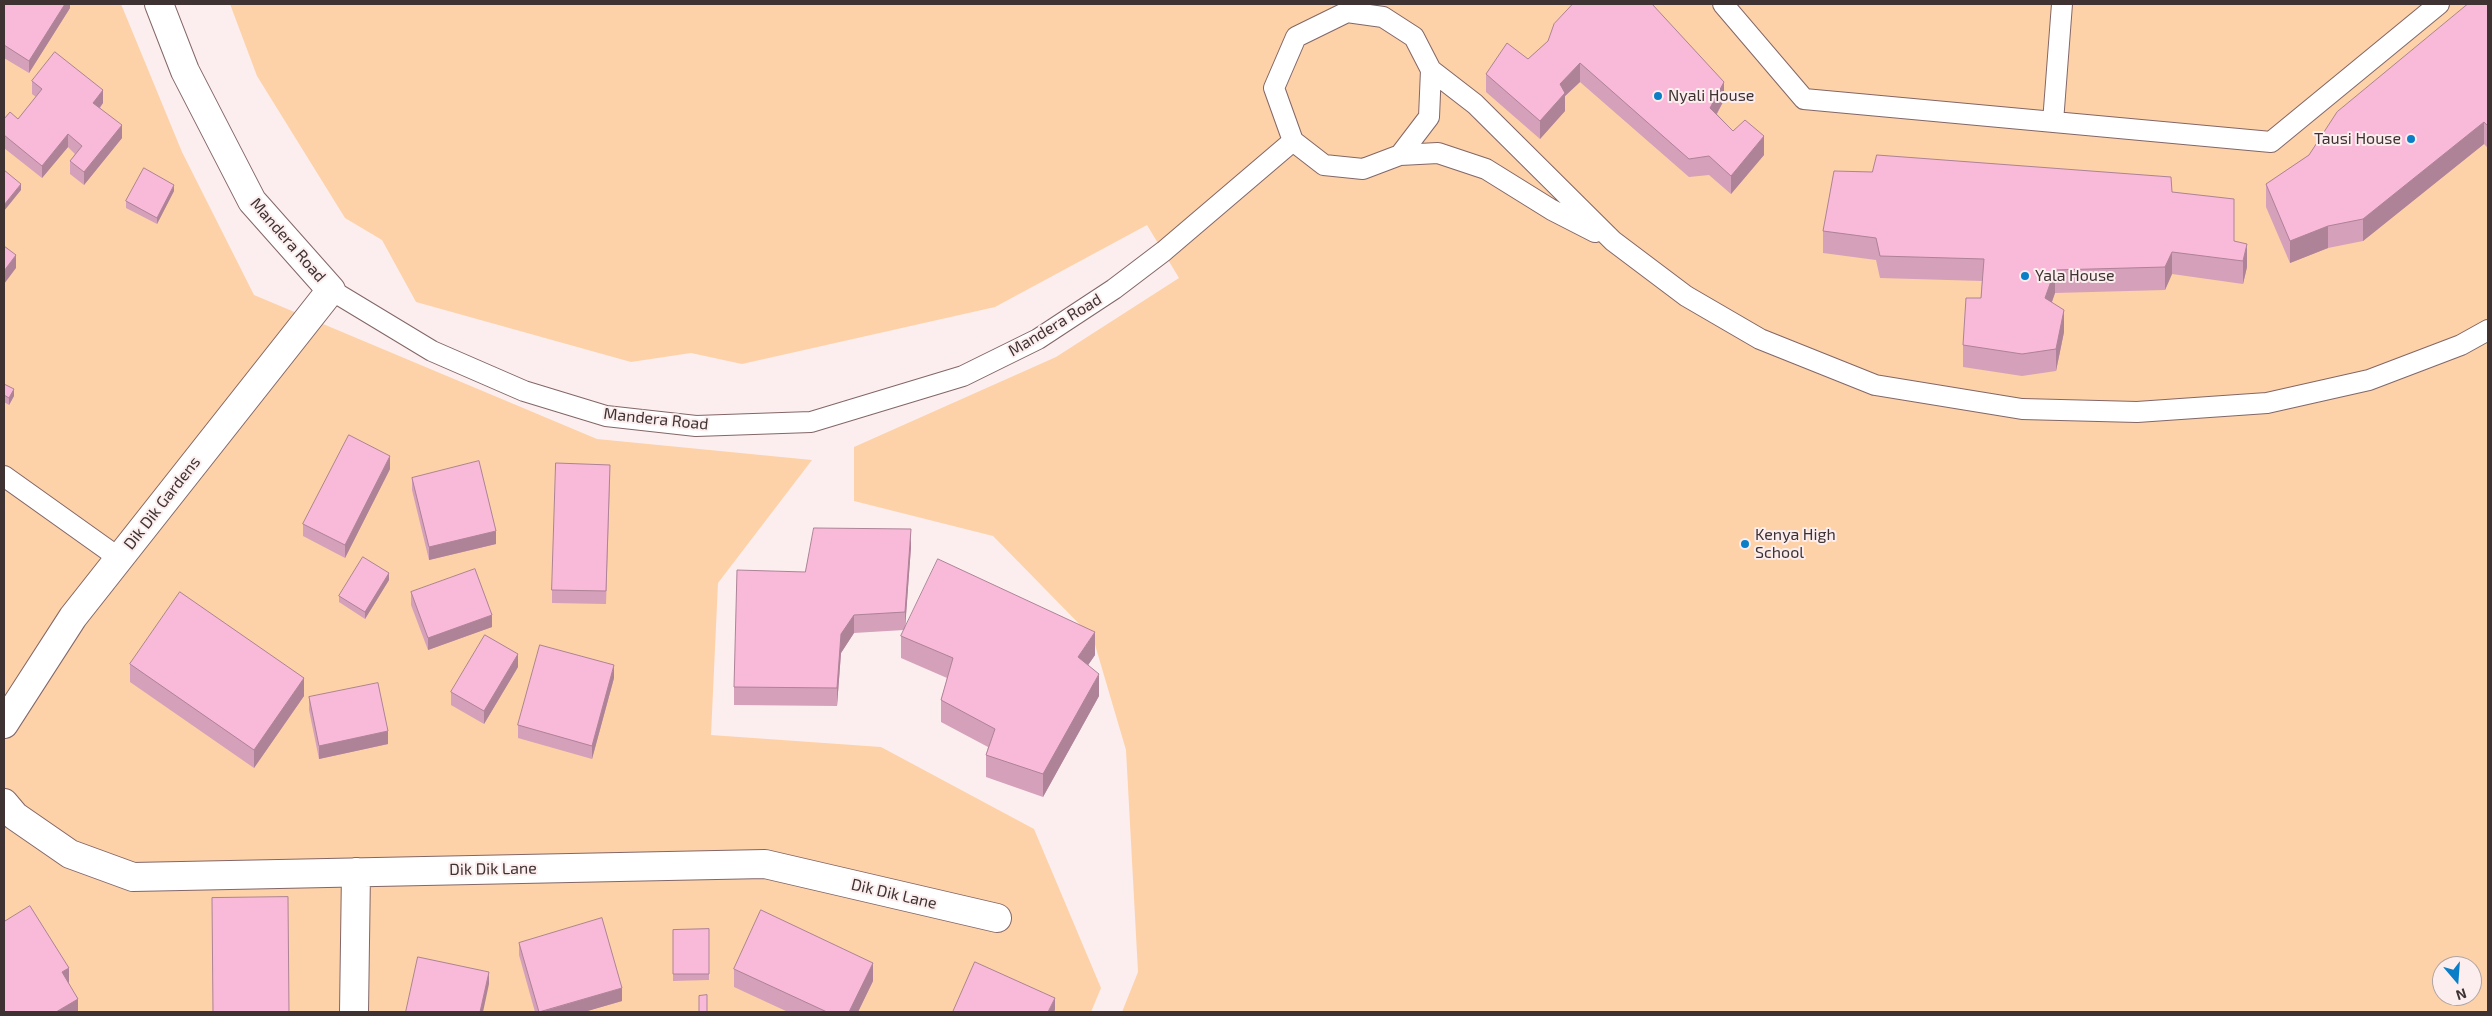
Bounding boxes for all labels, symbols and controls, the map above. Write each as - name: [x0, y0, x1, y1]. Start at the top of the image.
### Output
- place label: Nyali House: [1668, 86, 1754, 106]
- marker: Nyali House: [1652, 90, 1664, 102]
- place label: Tausi House: [2314, 129, 2401, 149]
- marker: Tausi House: [2405, 133, 2417, 145]
- street label: Mandera Road: [246, 194, 330, 286]
- place label: Yala House: [2035, 266, 2115, 286]
- marker: Yala House: [2019, 270, 2031, 282]
- street label: Mandera Road: [1005, 290, 1105, 360]
- street label: Mandera Road: [603, 404, 709, 434]
- street label: Dik Dik Gardens: [120, 453, 204, 553]
- place label: Kenya High School: [1755, 525, 1836, 563]
- marker: Kenya High School: [1739, 538, 1751, 550]
- street label: Dik Dik Lane: [449, 859, 537, 879]
- street label: Dik Dik Lane: [849, 875, 939, 913]
- north arrow: [2432, 956, 2482, 1006]
- text: N: [2454, 985, 2469, 1004]

